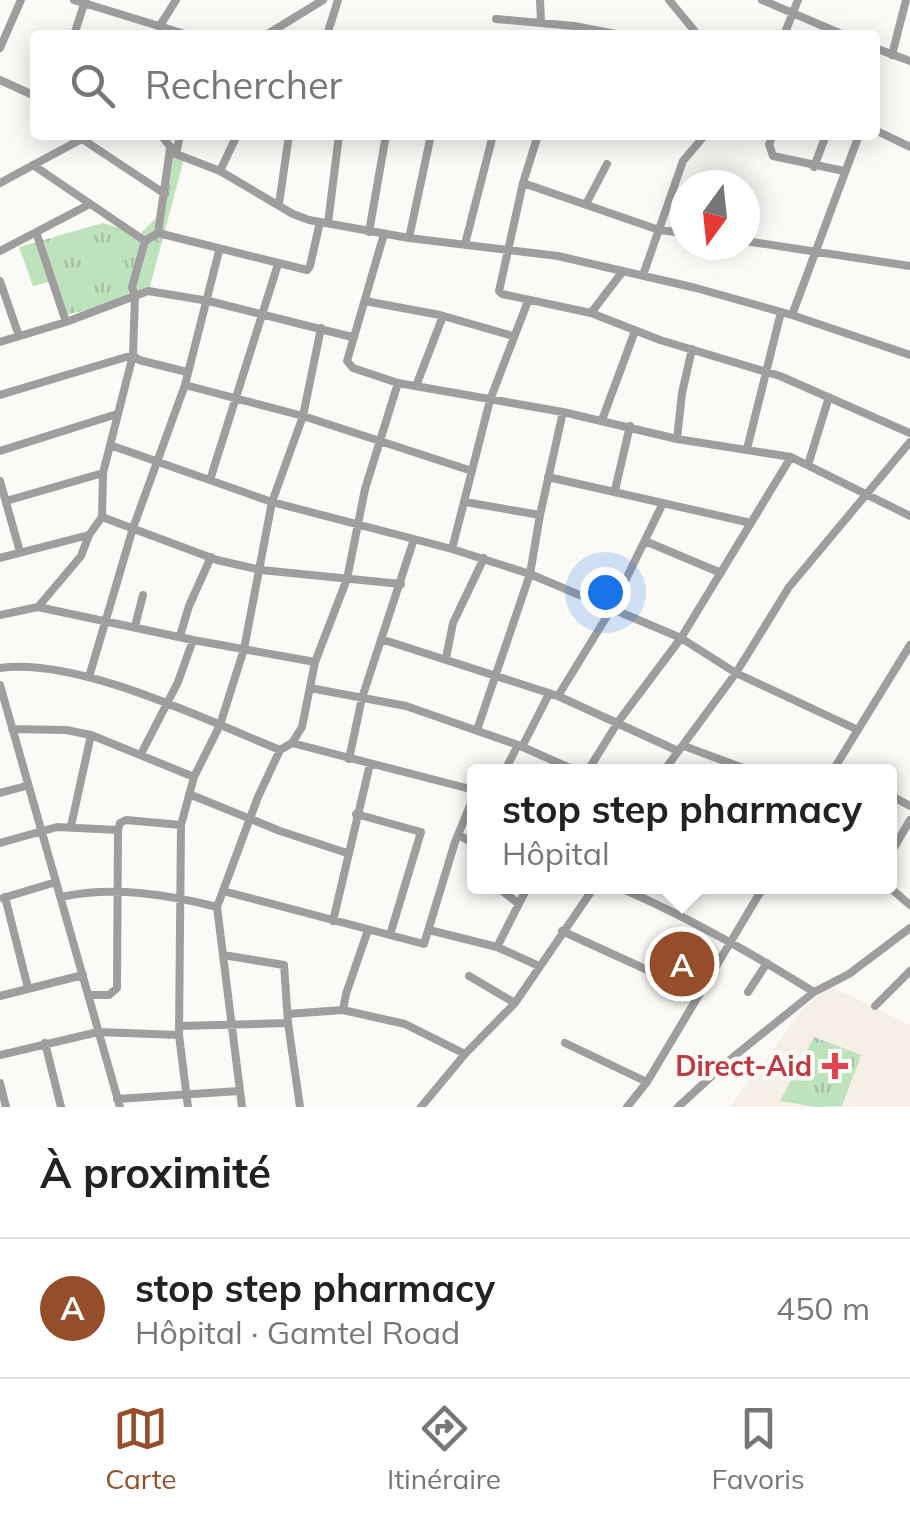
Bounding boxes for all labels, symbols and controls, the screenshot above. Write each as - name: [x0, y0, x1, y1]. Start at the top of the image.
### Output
- search box: [30, 30, 880, 140]
- icon: search: [65, 58, 120, 113]
- text: Rechercher: [145, 61, 342, 109]
- north arrow: [670, 170, 760, 260]
- your location: [580, 567, 631, 618]
- popup: [467, 764, 897, 894]
- text: stop step pharmacy: [502, 785, 862, 833]
- text: Hôpital: [502, 833, 610, 873]
- pin: A: [650, 926, 714, 1002]
- place label: Direct-Aid: [675, 1048, 812, 1083]
- marker: Direct-Aid: [822, 1053, 848, 1079]
- text: À proximité: [40, 1146, 271, 1199]
- text: stop step pharmacy: [135, 1264, 495, 1312]
- text: A: [60, 1288, 85, 1328]
- text: 450 m: [776, 1288, 870, 1328]
- text: Hôpital · Gamtel Road: [135, 1312, 460, 1352]
- tab: Carte: [105, 1401, 177, 1496]
- tab: Itinéraire: [387, 1401, 501, 1496]
- tab: Favoris: [712, 1401, 805, 1496]

